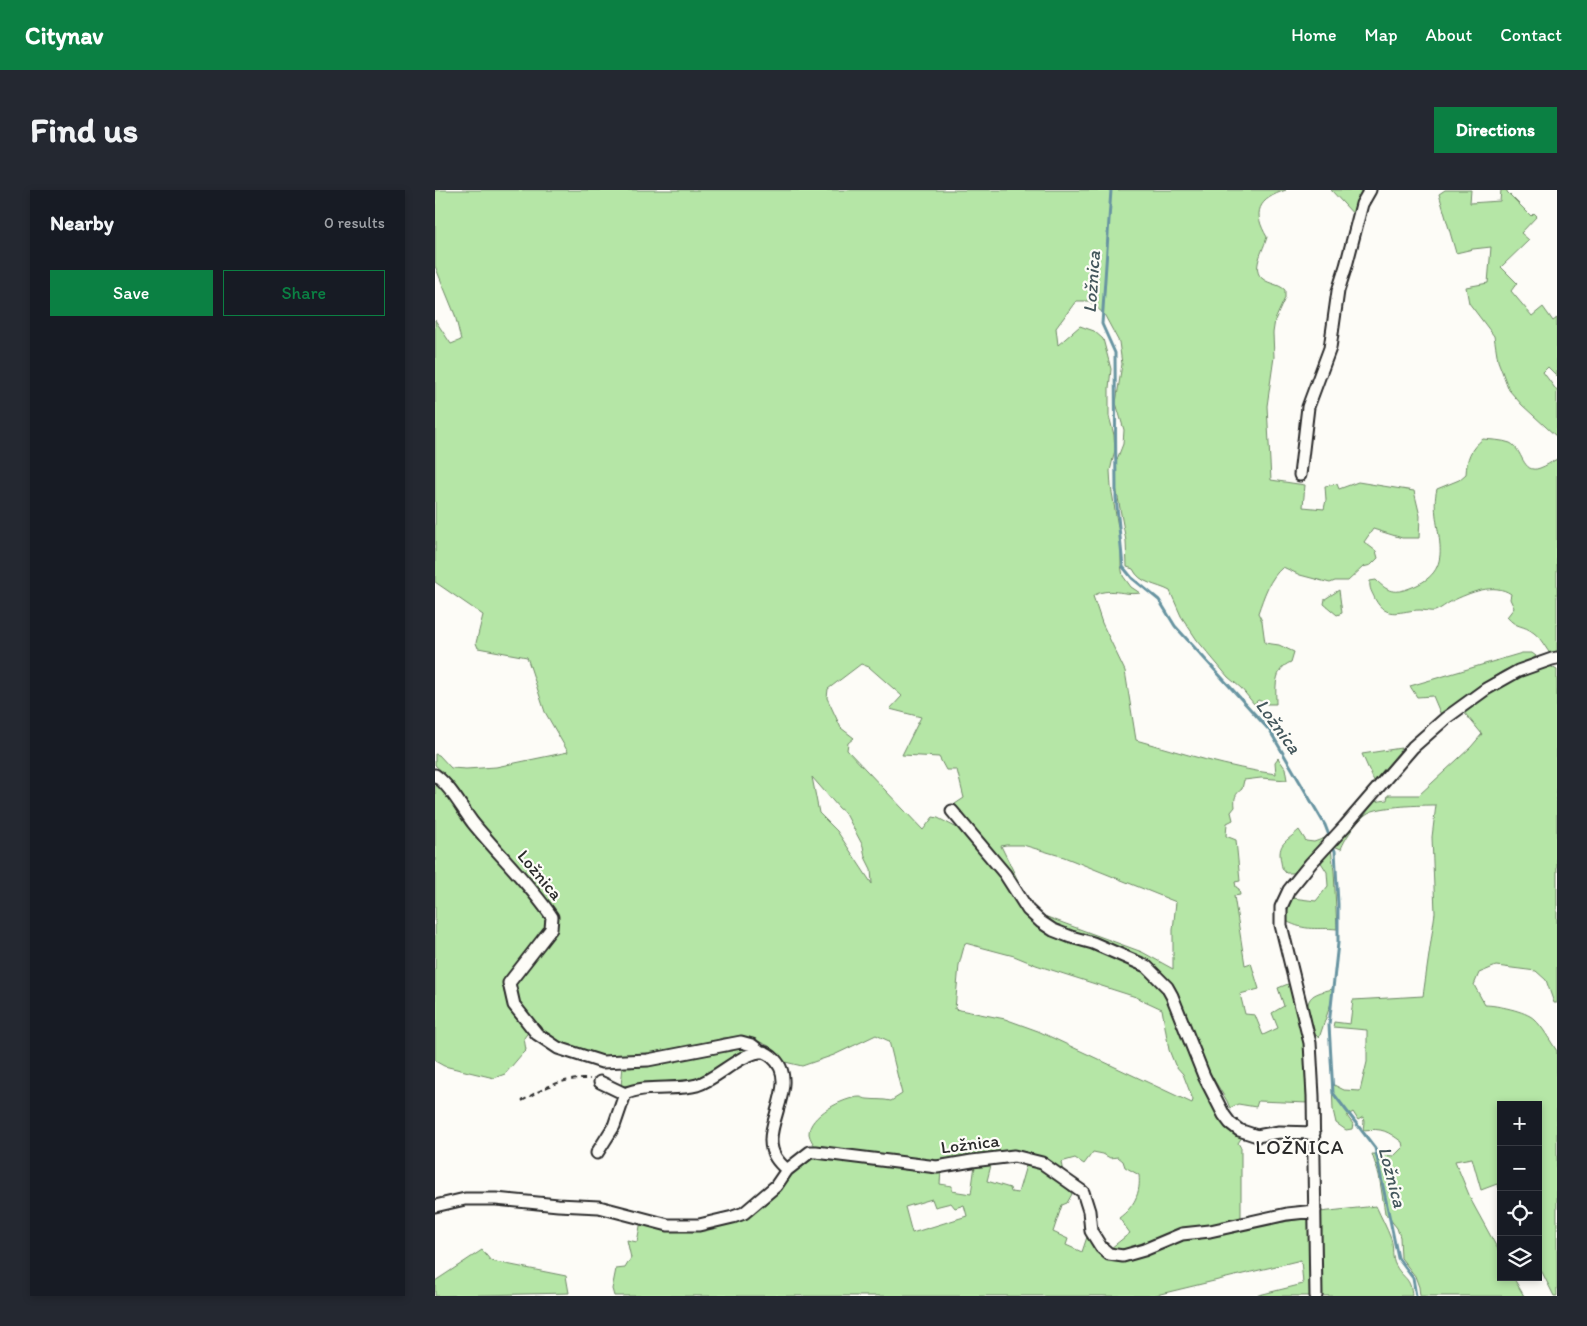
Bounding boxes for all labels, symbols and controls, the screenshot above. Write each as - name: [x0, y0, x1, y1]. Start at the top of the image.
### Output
- text: Citynav: [25, 21, 103, 50]
- text: Home: [1291, 24, 1337, 46]
- text: Map: [1365, 24, 1398, 46]
- text: About: [1426, 24, 1472, 46]
- text: Contact: [1500, 24, 1562, 46]
- button: Directions: [1434, 107, 1557, 153]
- text: Find us: [30, 109, 138, 151]
- text: Nearby: [50, 210, 114, 235]
- text: 0 results: [324, 213, 385, 232]
- water label: Ložnica: [1078, 250, 1105, 314]
- button: Save: [50, 270, 213, 316]
- button: Share: [223, 270, 385, 316]
- water label: Ložnica: [1251, 694, 1306, 758]
- street label: Ložnica: [513, 845, 568, 905]
- map controls: [1497, 1101, 1542, 1281]
- button: +: [1497, 1101, 1542, 1146]
- street label: Ložnica: [939, 1129, 1001, 1159]
- district label: LOŽNICA: [1255, 1135, 1345, 1159]
- water label: Ložnica: [1373, 1144, 1412, 1210]
- button: −: [1497, 1146, 1542, 1191]
- button: locate: [1497, 1191, 1542, 1236]
- button: layers: [1497, 1236, 1542, 1281]

